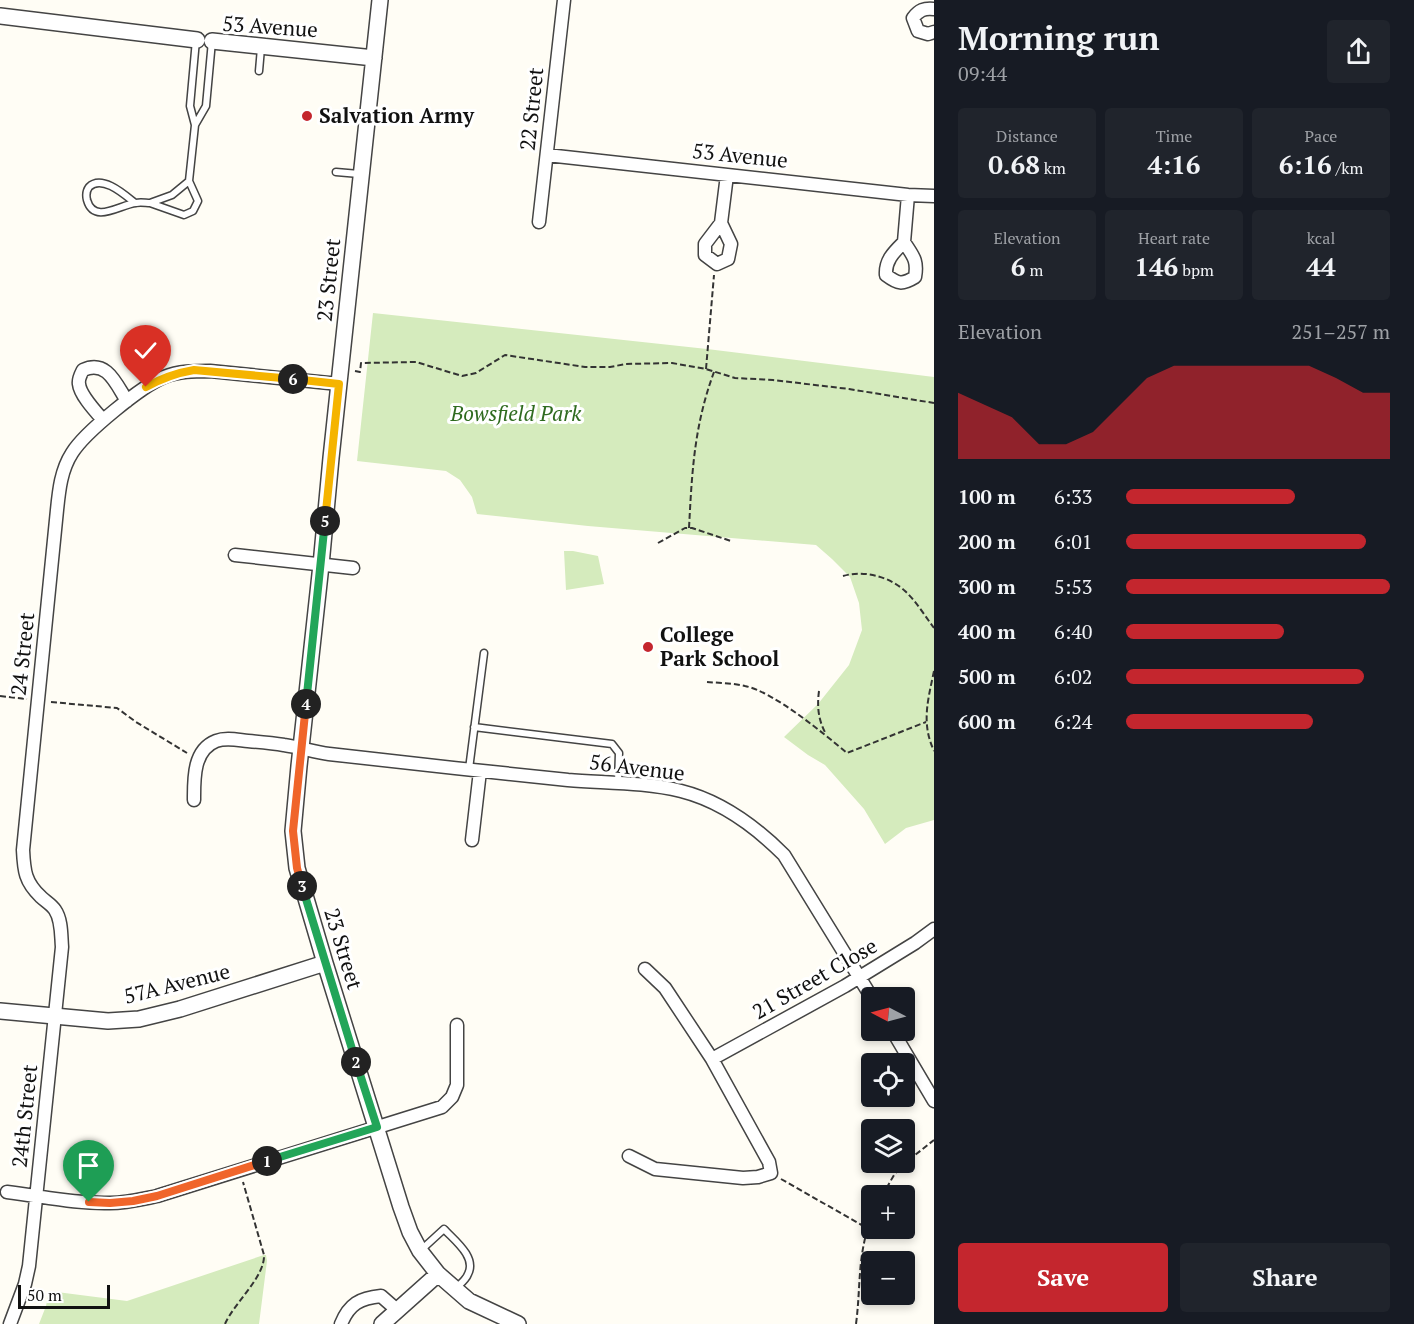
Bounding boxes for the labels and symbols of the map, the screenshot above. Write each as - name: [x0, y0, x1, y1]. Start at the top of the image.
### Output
- street label: 53 Avenue: [221, 9, 319, 43]
- street label: 22 Street: [513, 66, 549, 152]
- place label: Salvation Army: [319, 101, 475, 129]
- marker: Salvation Army: [300, 109, 314, 123]
- street label: 53 Avenue: [691, 136, 789, 174]
- street label: 23 Street: [310, 237, 346, 323]
- pin: [120, 325, 171, 387]
- pin: 6: [278, 364, 308, 394]
- park label: Bowsfield Park: [450, 399, 582, 427]
- pin: 5: [310, 506, 340, 536]
- street label: 24 Street: [4, 611, 40, 697]
- place label: College Park School: [660, 620, 779, 672]
- marker: College Park School: [641, 640, 655, 654]
- pin: 4: [291, 689, 321, 719]
- street label: 56 Avenue: [588, 747, 686, 787]
- pin: 3: [287, 871, 317, 901]
- street label: 23 Street: [318, 905, 370, 993]
- street label: 21 Street Close: [747, 931, 882, 1025]
- street label: 57A Avenue: [121, 956, 233, 1010]
- north arrow: [861, 987, 915, 1041]
- pin: 2: [341, 1047, 371, 1077]
- street label: 24th Street: [5, 1063, 43, 1169]
- pin: [63, 1140, 114, 1202]
- pin: 1: [252, 1146, 282, 1176]
- scale bar: [18, 1282, 110, 1310]

